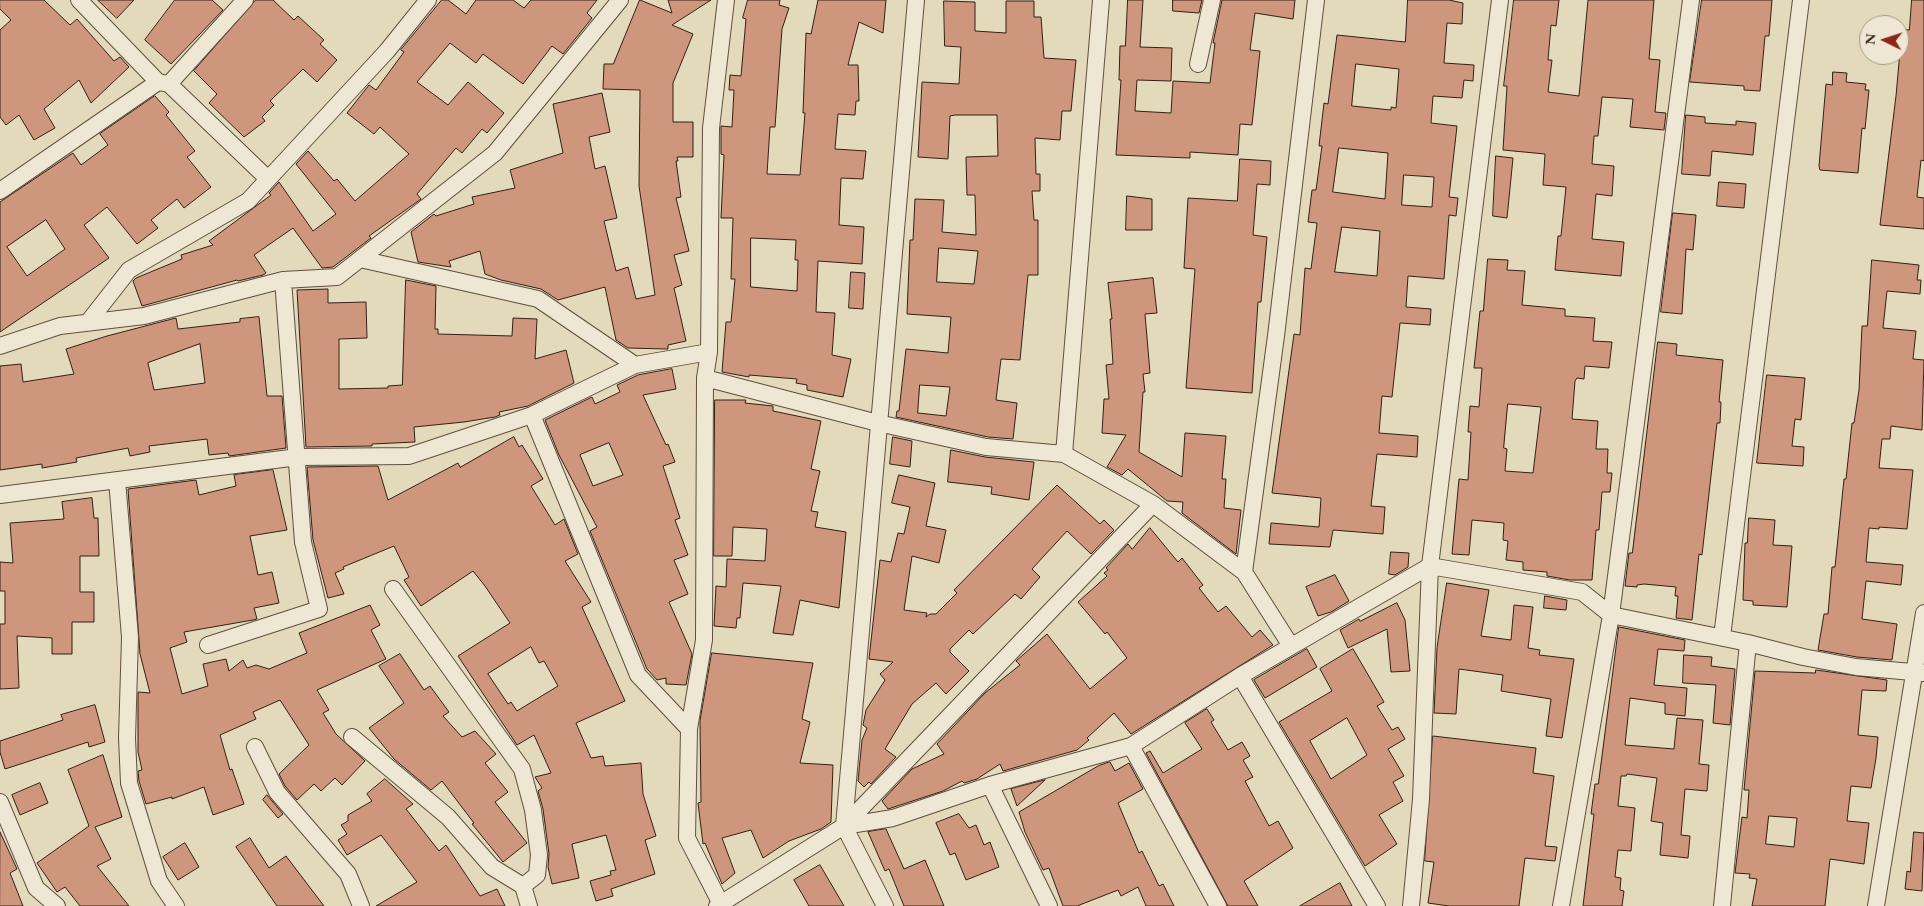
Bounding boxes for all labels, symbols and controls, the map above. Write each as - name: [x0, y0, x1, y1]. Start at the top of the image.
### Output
- north arrow: [1859, 15, 1909, 65]
- text: N: [1861, 33, 1879, 45]

